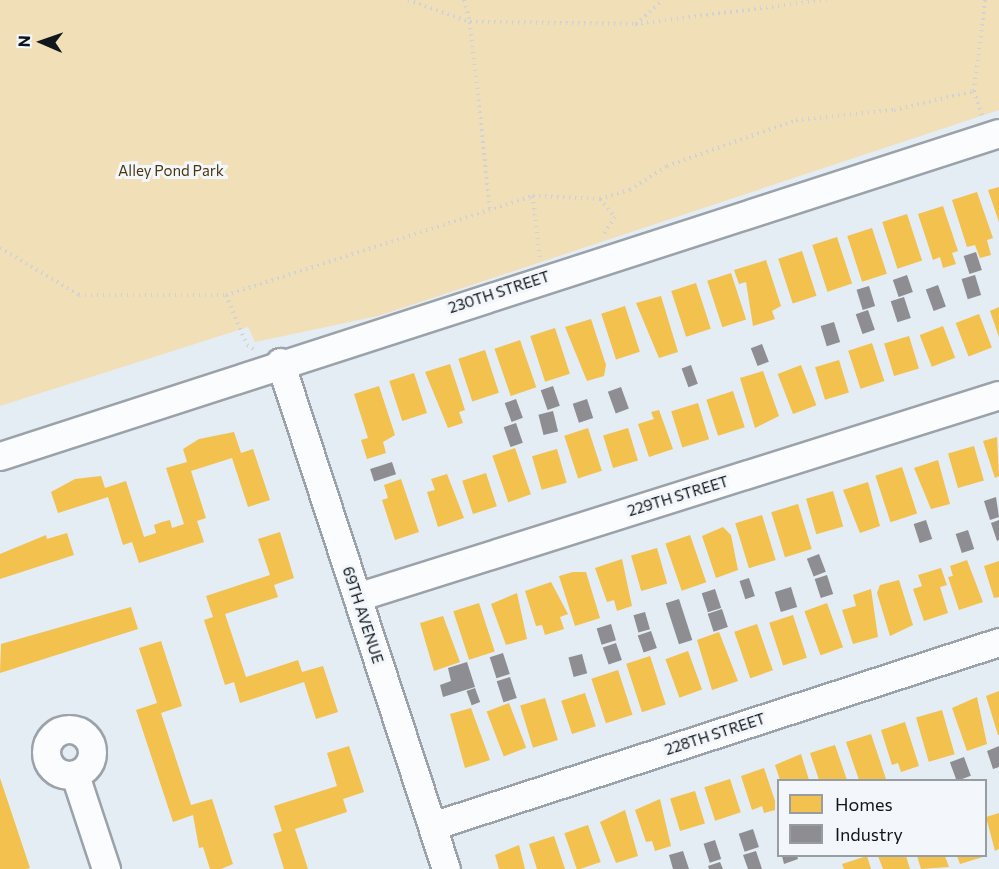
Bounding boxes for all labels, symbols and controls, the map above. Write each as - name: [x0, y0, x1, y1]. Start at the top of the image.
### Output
- north arrow: [12, 12, 72, 72]
- text: N: [14, 35, 33, 48]
- park label: Alley Pond Park: [118, 162, 224, 180]
- street label: 230TH STREET: [446, 267, 552, 317]
- street label: 229TH STREET: [625, 472, 731, 520]
- street label: 69TH AVENUE: [339, 564, 387, 666]
- street label: 228TH STREET: [662, 709, 768, 759]
- legend: [777, 779, 987, 857]
- text: Homes: [835, 793, 893, 815]
- text: Industry: [835, 823, 903, 845]

